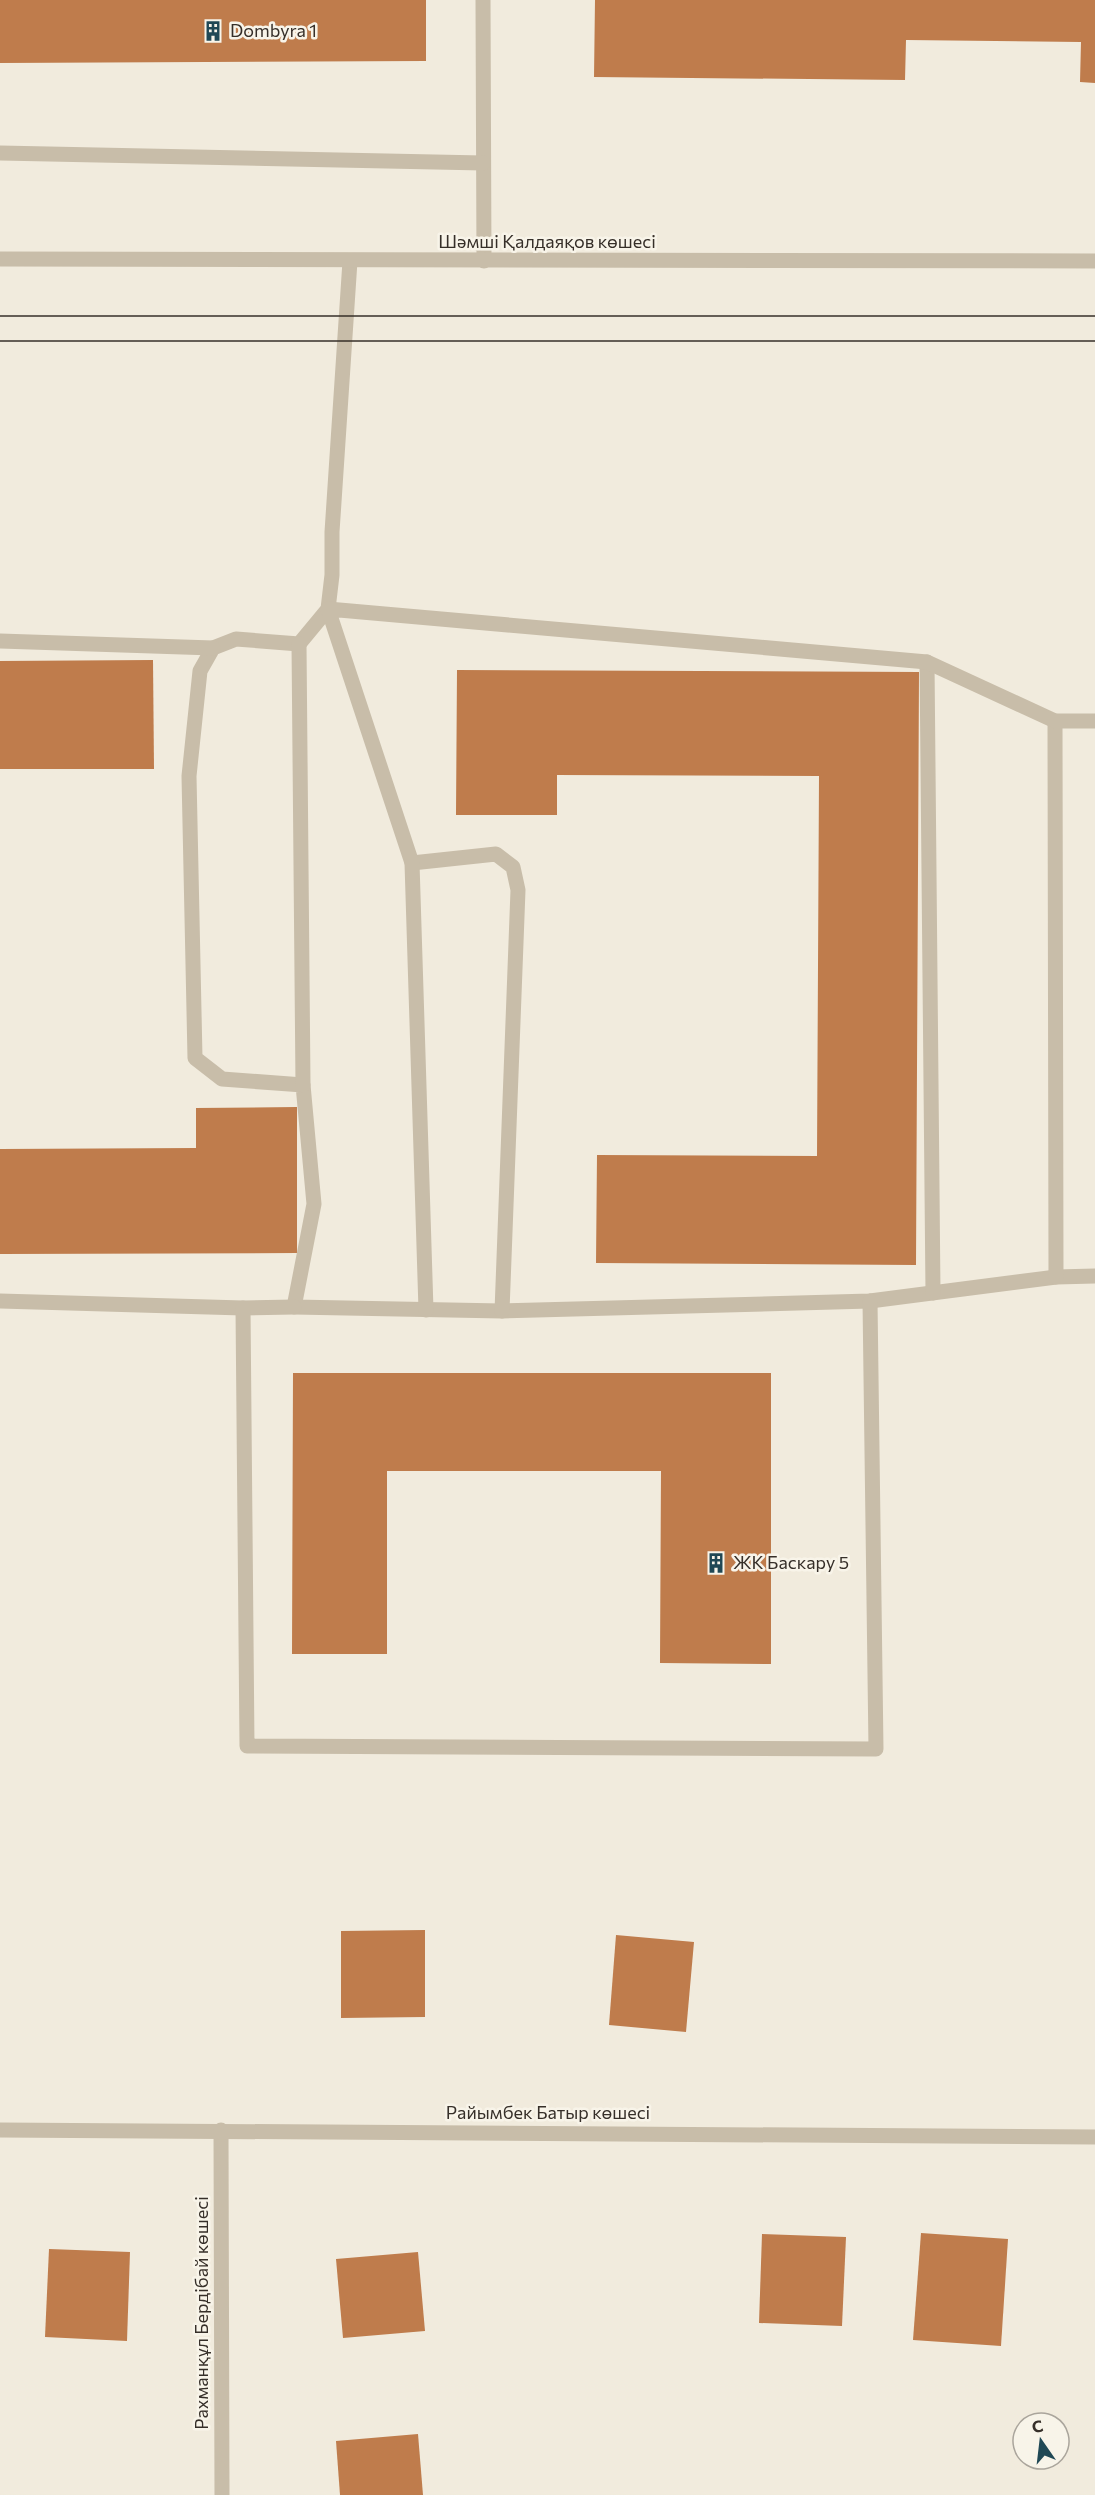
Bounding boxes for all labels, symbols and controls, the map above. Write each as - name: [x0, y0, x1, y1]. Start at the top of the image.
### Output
- building icon: Dombyra 1: [201, 19, 225, 43]
- place label: Dombyra 1: [230, 19, 317, 41]
- street label: Шәмші Қалдаяқов көшесі: [438, 230, 656, 252]
- building icon: ЖК Баскару 5: [704, 1551, 728, 1575]
- place label: ЖК Баскару 5: [733, 1551, 849, 1573]
- street label: Райымбек Батыр көшесі: [446, 2101, 650, 2123]
- street label: Рахманқұл Бердібай көшесі: [190, 2196, 212, 2430]
- north arrow: [1011, 2411, 1071, 2471]
- text: С: [1030, 2415, 1045, 2437]

